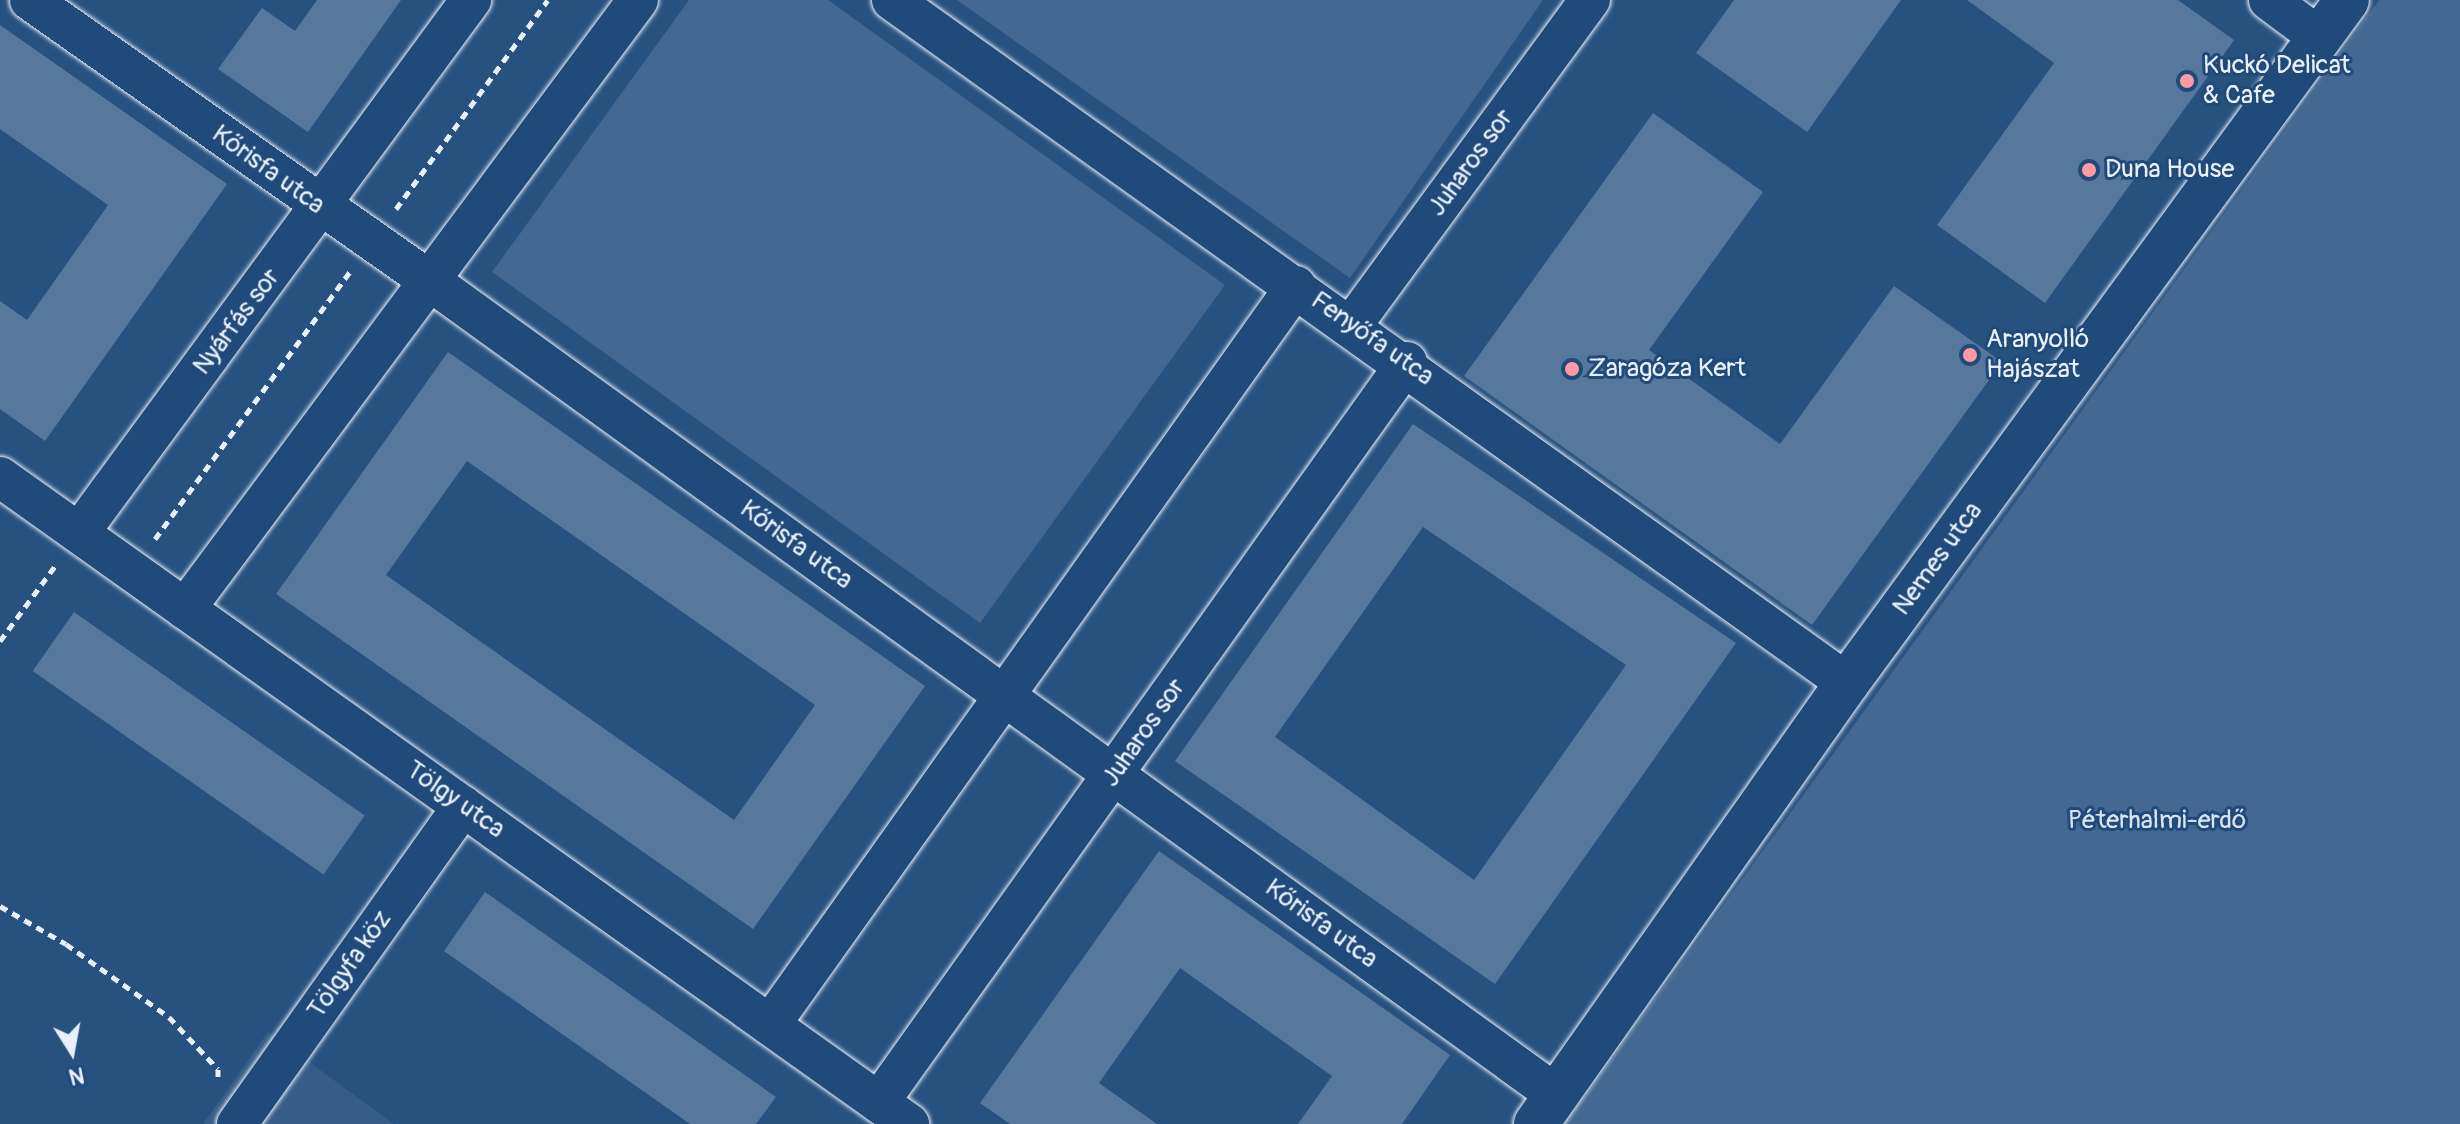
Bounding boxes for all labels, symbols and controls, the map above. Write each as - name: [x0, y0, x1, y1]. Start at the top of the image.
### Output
- place label: Kuckó Delicat & Cafe: [2203, 50, 2351, 112]
- marker: Kuckó Delicat & Cafe: [2178, 72, 2196, 90]
- street label: Juharos sor: [1422, 103, 1520, 223]
- street label: Kőrisfa utca: [206, 119, 330, 221]
- place label: Duna House: [2105, 154, 2234, 186]
- marker: Duna House: [2080, 161, 2098, 179]
- street label: Nyárfás sor: [187, 263, 287, 381]
- street label: Fenyőfa utca: [1305, 285, 1439, 393]
- place label: Aranyolló Hajászat: [1986, 324, 2089, 386]
- marker: Aranyolló Hajászat: [1961, 346, 1979, 364]
- place label: Zaragóza Kert: [1588, 353, 1746, 385]
- marker: Zaragóza Kert: [1563, 360, 1581, 378]
- street label: Kőrisfa utca: [734, 494, 858, 596]
- street label: Nemes utca: [1887, 496, 1989, 622]
- street label: Juharos sor: [1095, 673, 1193, 793]
- street label: Tölgy utca: [400, 755, 510, 845]
- park label: Péterhalmi-erdő: [2068, 805, 2246, 837]
- street label: Kőrisfa utca: [1259, 873, 1383, 975]
- street label: Tölgyfa köz: [301, 905, 399, 1025]
- north arrow: [32, 1012, 112, 1092]
- text: N: [67, 1060, 87, 1091]

